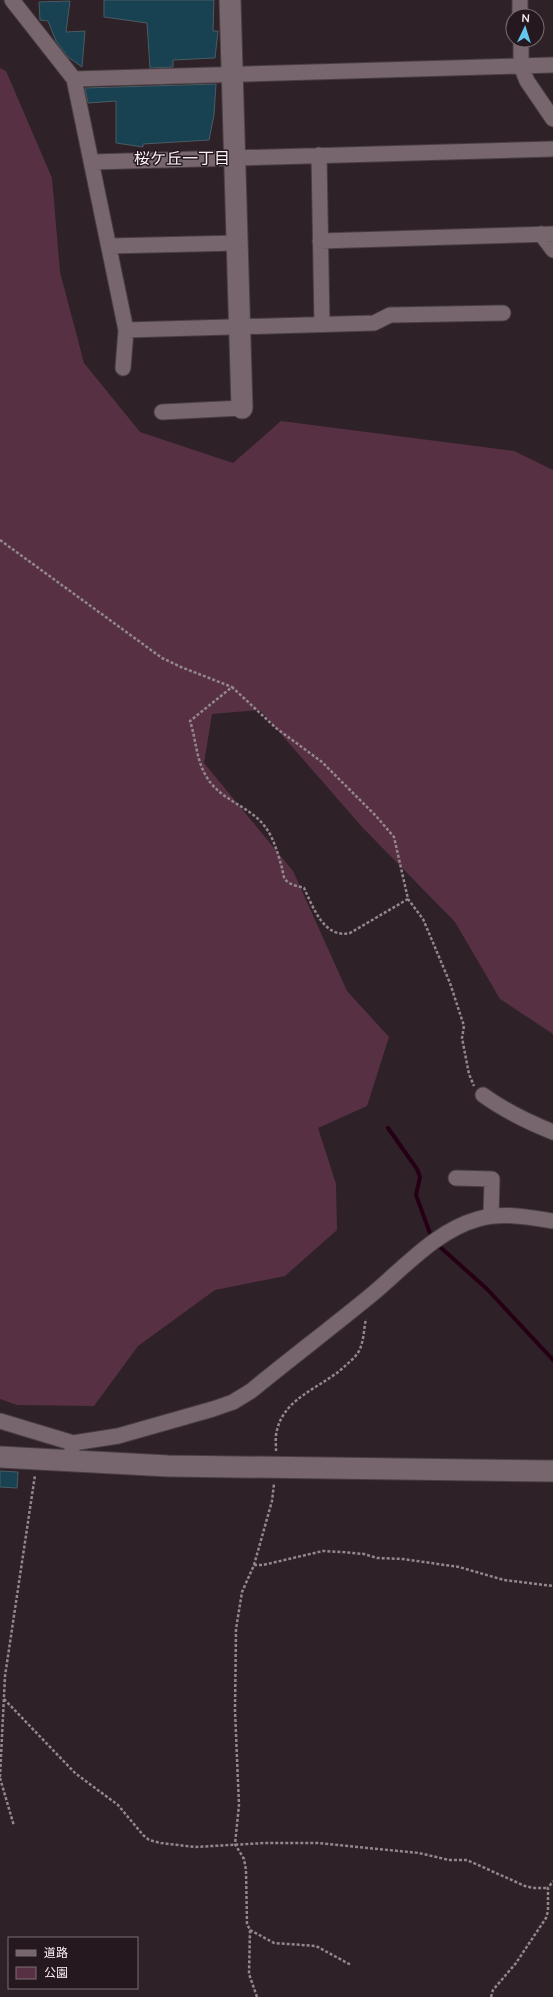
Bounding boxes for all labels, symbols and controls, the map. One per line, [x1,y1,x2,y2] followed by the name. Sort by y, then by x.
[505,8,545,48] north arrow
[521,11,530,25] text: N
[134,148,230,168] district label: 桜ケ丘一丁目
[8,1937,138,1989] legend
[44,1945,68,1960] text: 道路
[44,1965,68,1980] text: 公園

